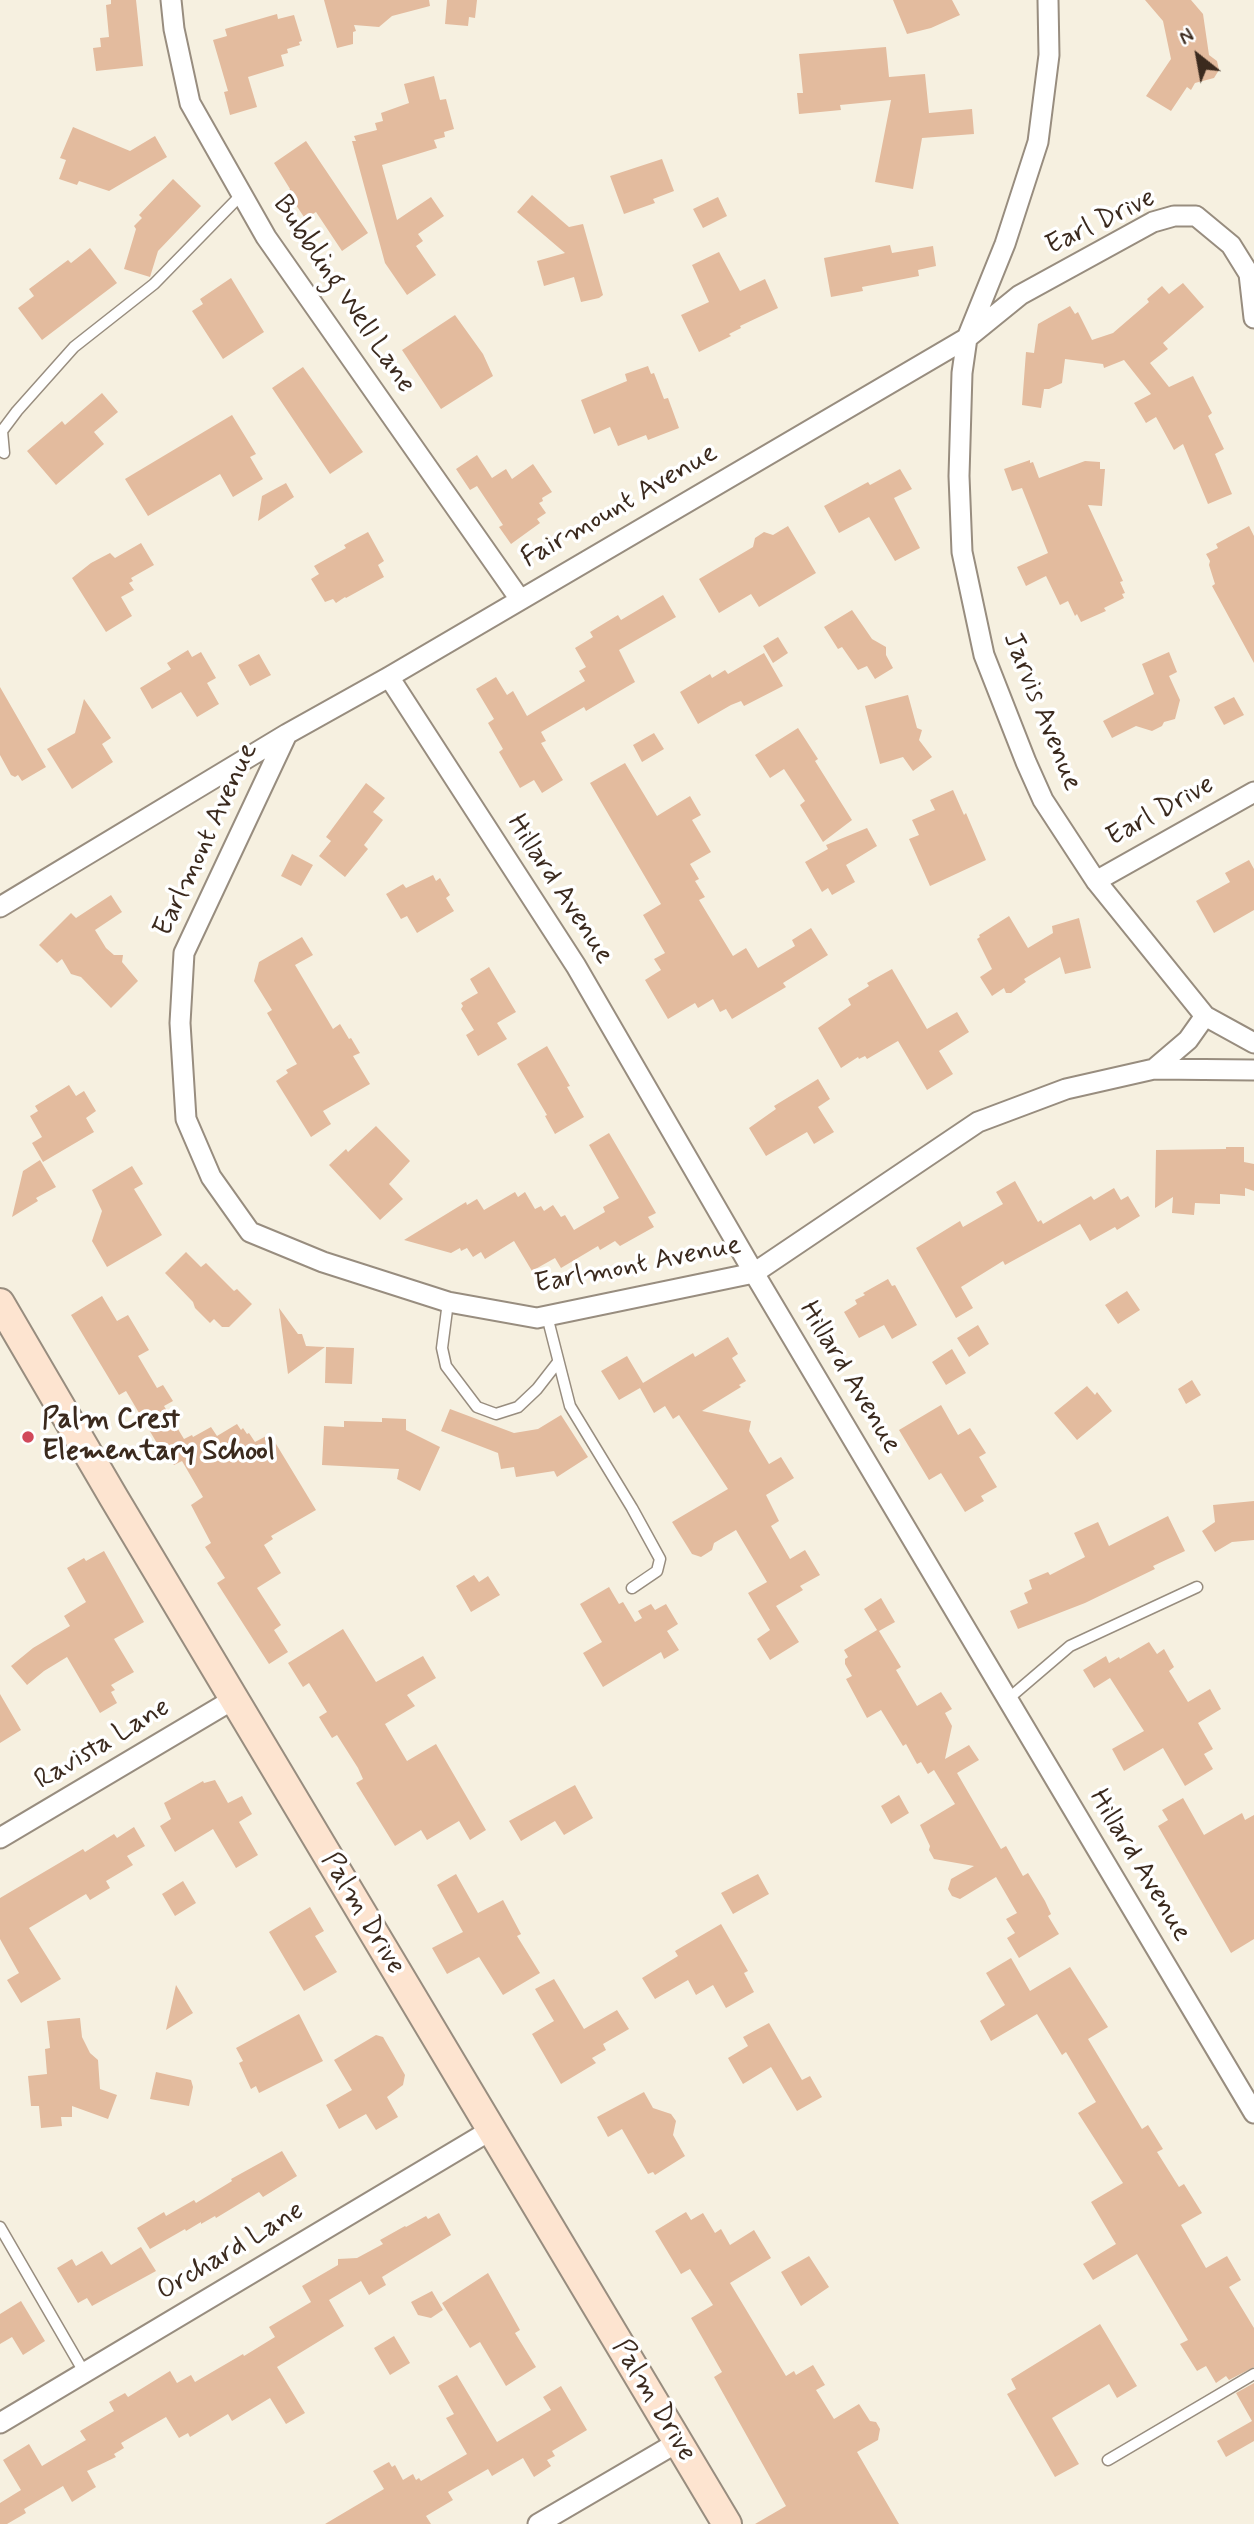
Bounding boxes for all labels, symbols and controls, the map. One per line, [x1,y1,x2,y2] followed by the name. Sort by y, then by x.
[1163,21,1233,91] north arrow
[1175,24,1199,52] text: N
[1041,182,1161,264] street label: Earl Drive
[264,190,422,400] street label: Bubbling Well Lane
[516,437,724,577] street label: Fairmount Avenue
[994,628,1088,796] street label: Jarvis Avenue
[147,738,267,942] street label: Earlmont Avenue
[1101,769,1221,855] street label: Earl Drive
[498,809,620,971] street label: Hillard Avenue
[532,1230,744,1302] street label: Earlmont Avenue
[790,1296,908,1460] street label: Hillard Avenue
[42,1404,275,1470] place label: Palm Crest Elementary School
[20,1429,36,1445] marker: Palm Crest Elementary School
[29,1692,177,1798] street label: Ravista Lane
[1080,1784,1198,1948] street label: Hillard Avenue
[312,1847,412,1981] street label: Palm Drive
[151,2195,311,2309] street label: Orchard Lane
[603,2334,703,2468] street label: Palm Drive

